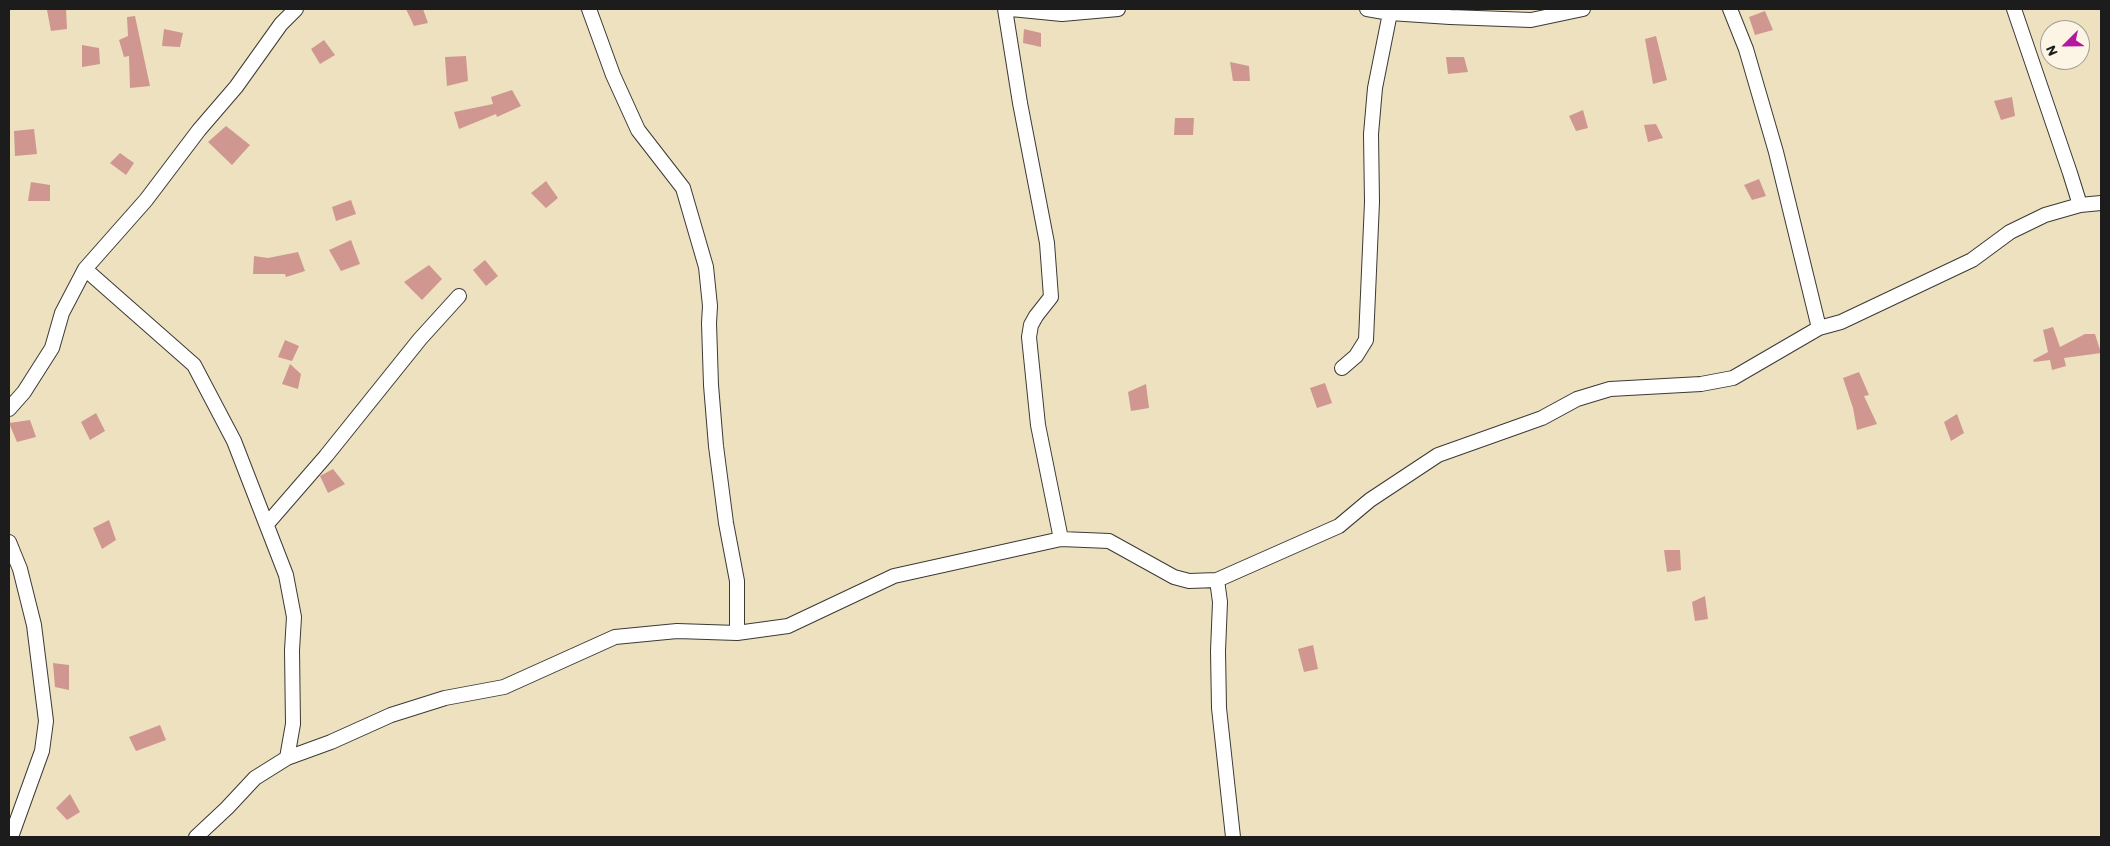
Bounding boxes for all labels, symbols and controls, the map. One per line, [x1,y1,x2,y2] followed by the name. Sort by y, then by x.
[2040,20,2090,70] north arrow
[2042,43,2061,58] text: N

